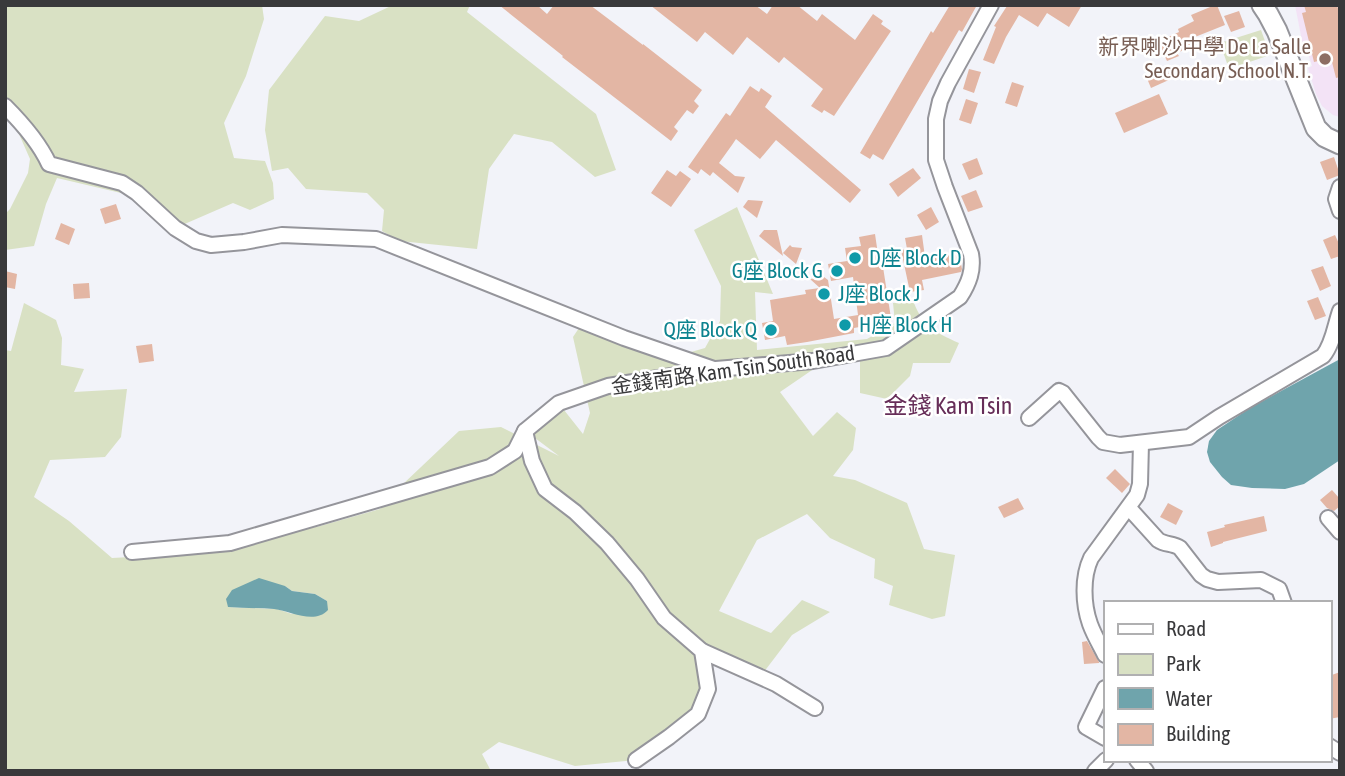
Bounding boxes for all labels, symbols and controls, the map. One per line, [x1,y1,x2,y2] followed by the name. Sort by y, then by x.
[1098,34,1311,82] place label: 新界喇沙中學 De La Salle Secondary School N.T.
[1317,51,1333,67] marker: 新界喇沙中學 De La Salle Secondary School N.T.
[869,245,961,269] place label: D座 Block D
[847,250,863,266] marker: D座 Block D
[732,258,823,282] place label: G座 Block G
[829,263,845,279] marker: G座 Block G
[838,281,920,305] place label: J座 Block J
[816,286,832,302] marker: J座 Block J
[859,312,952,336] place label: H座 Block H
[664,317,758,341] place label: Q座 Block Q
[837,317,853,333] marker: H座 Block H
[763,322,779,338] marker: Q座 Block Q
[609,340,856,398] street label: 金錢南路 Kam Tsin South Road
[883,392,1013,419] district label: 金錢 Kam Tsin
[1104,601,1331,762] legend
[1166,616,1206,640] text: Road
[1166,651,1201,675] text: Park
[1166,686,1213,710] text: Water
[1166,721,1230,745] text: Building

